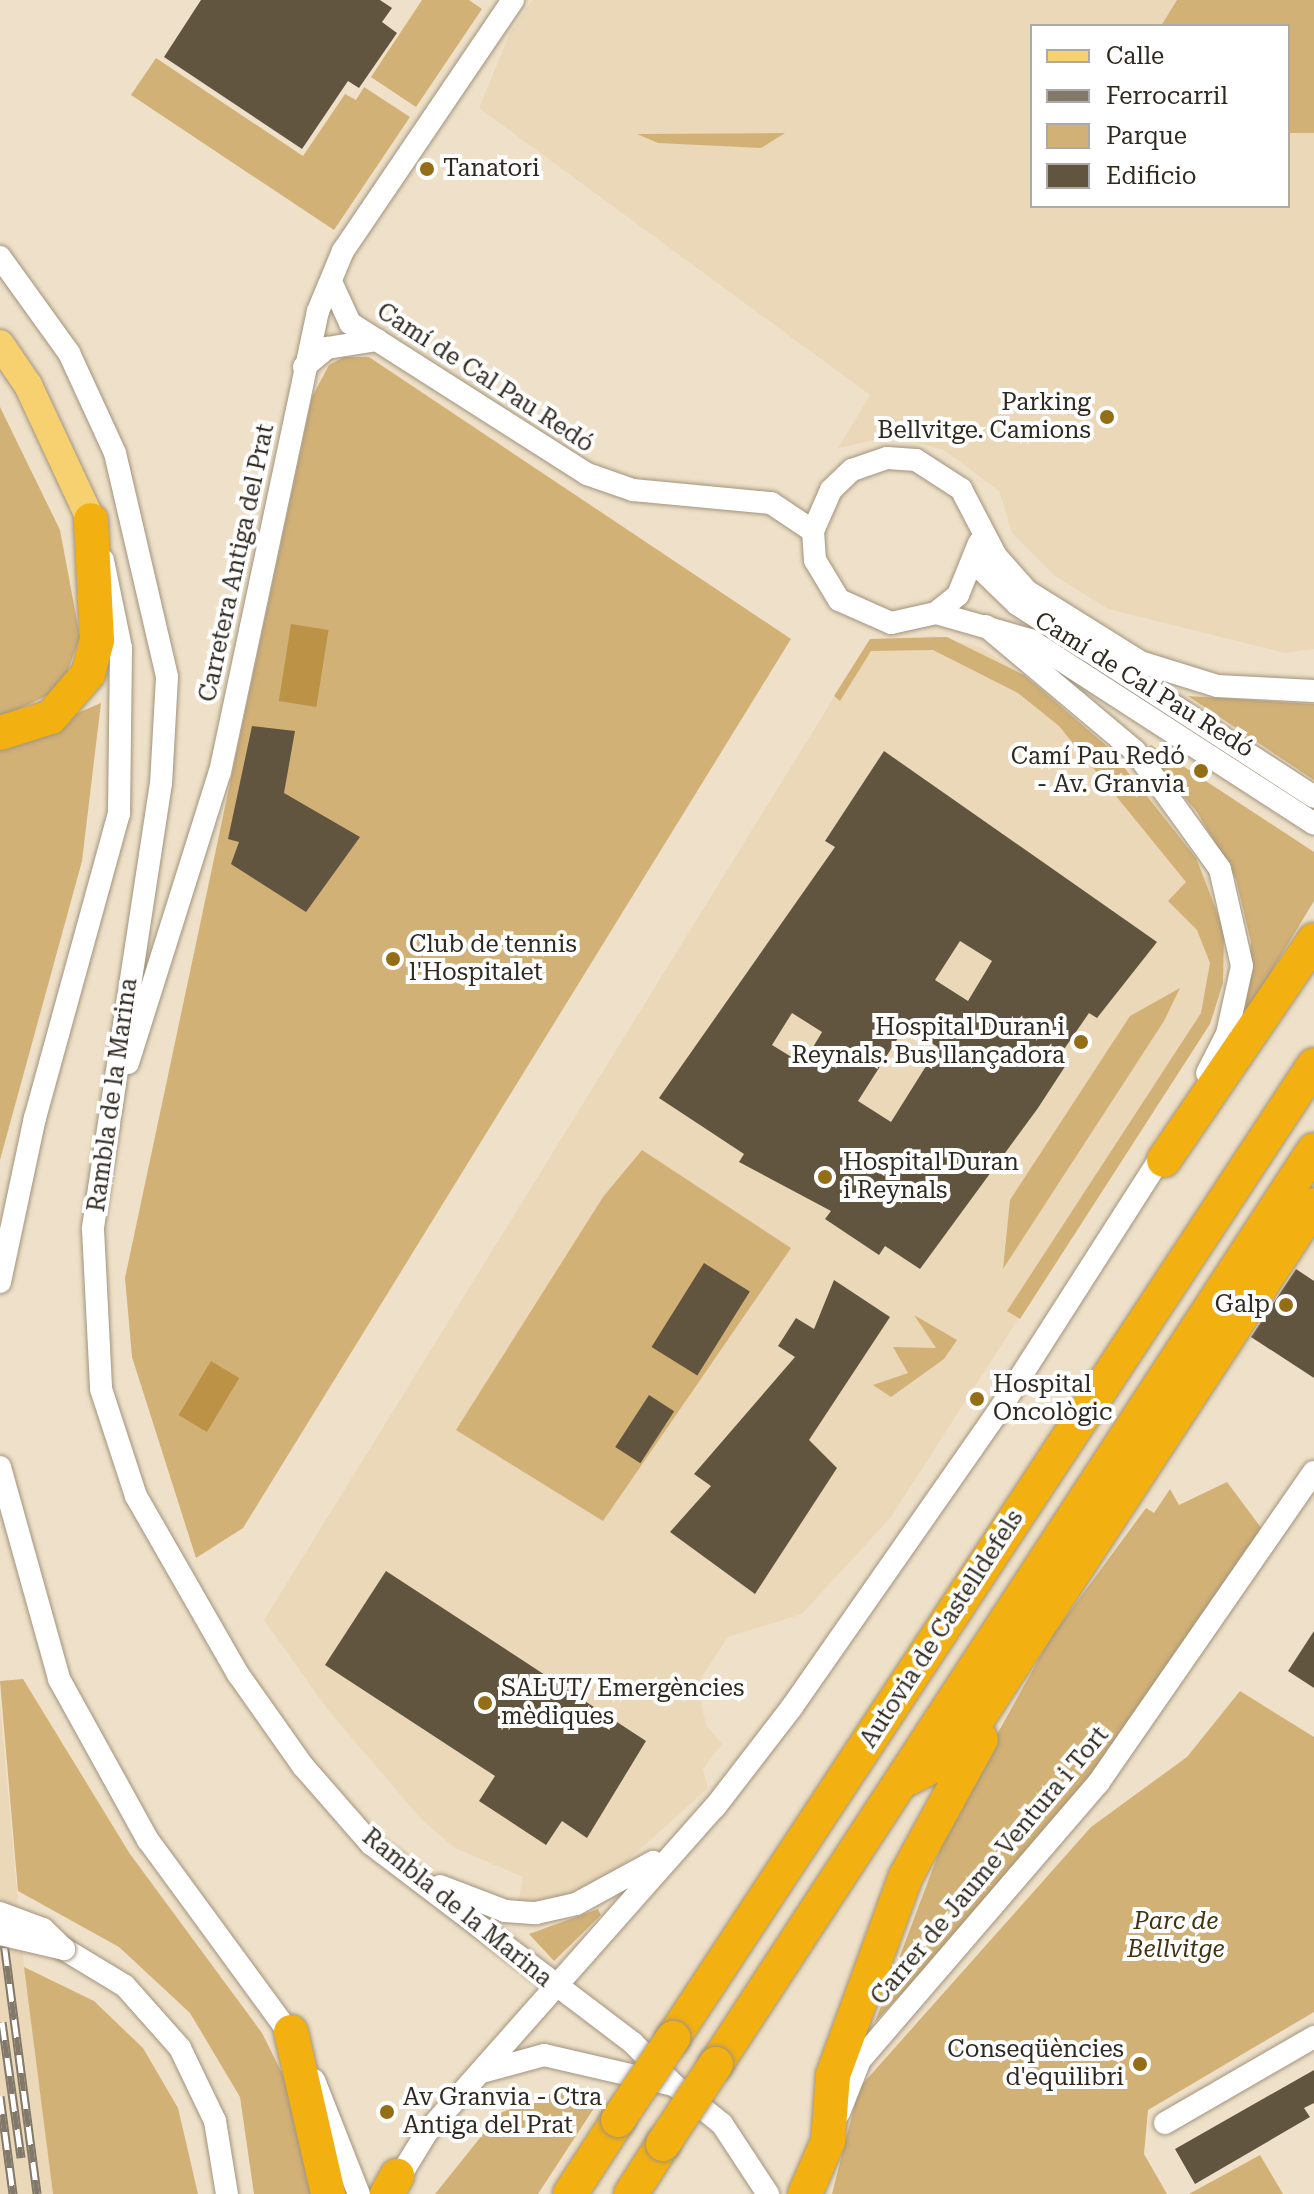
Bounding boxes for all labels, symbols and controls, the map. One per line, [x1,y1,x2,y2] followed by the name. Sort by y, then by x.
[1030,24,1290,208] legend
[1106,42,1164,70] text: Calle
[1106,82,1228,110] text: Ferrocarril
[1106,122,1187,150] text: Parque
[443,155,540,183] place label: Tanatori
[418,160,436,178] marker: Tanatori
[1106,162,1197,190] text: Edificio
[371,297,599,459] street label: Camí de Cal Pau Redó
[877,389,1091,445] place label: Parking Bellvitge. Camions
[1098,408,1116,426] marker: Parking Bellvitge. Camions
[193,421,281,705] street label: Carretera Antiga del Prat
[1029,606,1259,764] street label: Camí de Cal Pau Redó
[1011,743,1185,799] place label: Camí Pau Redó - Av. Granvia
[1192,762,1210,780] marker: Camí Pau Redó - Av. Granvia
[409,931,577,987] place label: Club de tennis l'Hospitalet
[384,950,402,968] marker: Club de tennis l'Hospitalet
[82,976,144,1214] street label: Rambla de la Marina
[791,1014,1065,1070] place label: Hospital Duran i Reynals. Bus llançadora
[1072,1033,1090,1051] marker: Hospital Duran i Reynals. Bus llançadora
[843,1149,1019,1205] place label: Hospital Duran i Reynals
[814,1166,836,1188] marker: Hospital Duran i Reynals
[1215,1291,1270,1319] place label: Galp
[1277,1296,1295,1314] marker: Galp
[993,1371,1112,1427] place label: Hospital Oncològic
[968,1390,986,1408] marker: Hospital Oncològic
[854,1505,1030,1753] street label: Autovia de Castelldefels
[501,1675,744,1731] place label: SALUT/ Emergències mèdiques
[476,1694,494,1712] marker: SALUT/ Emergències mèdiques
[865,1721,1115,2011] street label: Carrer de Jaume Ventura i Tort
[356,1823,558,1993] street label: Rambla de la Marina
[1127,1908,1225,1964] park label: Parc de Bellvitge
[947,2036,1124,2092] place label: Conseqüències d'equilibri
[1131,2055,1149,2073] marker: Conseqüències d'equilibri
[403,2084,602,2140] place label: Av Granvia - Ctra Antiga del Prat
[378,2103,396,2121] marker: Av Granvia - Ctra Antiga del Prat

